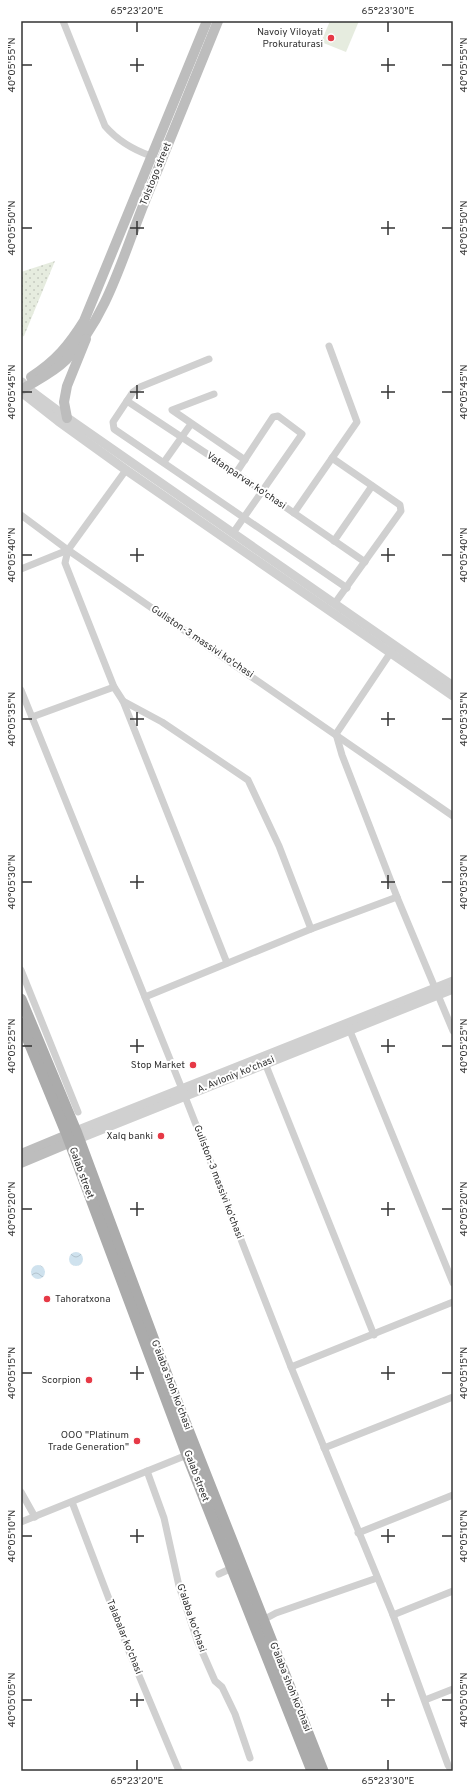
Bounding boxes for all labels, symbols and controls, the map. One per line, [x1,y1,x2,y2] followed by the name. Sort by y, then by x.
[110,5,164,18] text: 65°23'20"E
[362,5,414,18] text: 65°23'30"E
[257,26,323,51] place label: Navoiy Viloyati Prokuraturasi
[326,33,336,43] marker: Navoiy Viloyati Prokuraturasi
[6,37,19,93] text: 40°05'55"N
[458,37,471,93] text: 40°05'55"N
[137,140,175,207] street label: Tolstogo street
[6,200,19,256] text: 40°05'50"N
[458,200,471,256] text: 40°05'50"N
[6,364,19,420] text: 40°05'45"N
[458,364,471,420] text: 40°05'45"N
[204,450,288,512] street label: Vatanparvar ko'chasi
[6,527,19,583] text: 40°05'40"N
[458,527,471,583] text: 40°05'40"N
[148,603,256,681] street label: Guliston-3 massivi ko'chasi
[6,692,19,746] text: 40°05'35"N
[458,692,471,746] text: 40°05'35"N
[6,855,19,909] text: 40°05'30"N
[458,855,471,909] text: 40°05'30"N
[6,1019,19,1073] text: 40°05'25"N
[458,1019,471,1073] text: 40°05'25"N
[195,1054,277,1096] street label: A. Avloniy ko'chasi
[131,1059,185,1072] place label: Stop Market
[188,1060,198,1070] marker: Stop Market
[190,1123,246,1241] street label: Guliston-3 massivi ko'chasi
[107,1130,153,1143] place label: Xalq banki
[156,1131,166,1141] marker: Xalq banki
[66,1145,96,1201] street label: Galab street
[6,1181,19,1237] text: 40°05'20"N
[458,1181,471,1237] text: 40°05'20"N
[55,1293,110,1306] place label: Tahoratxona
[42,1294,52,1304] marker: Tahoratxona
[148,1338,194,1432] street label: G'alaba shoh ko'chasi
[6,1347,19,1399] text: 40°05'15"N
[458,1347,471,1399] text: 40°05'15"N
[41,1374,81,1387] place label: Scorpion
[84,1375,94,1385] marker: Scorpion
[48,1429,129,1454] place label: OOO "Platinum Trade Generation"
[132,1436,142,1446] marker: OOO "Platinum Trade Generation"
[180,1448,212,1504] street label: Galab street
[6,1510,19,1562] text: 40°05'10"N
[458,1510,471,1562] text: 40°05'10"N
[173,1582,209,1654] street label: G'alaba ko'chasi
[103,1598,145,1676] street label: Talabalar ko'chasi
[266,1640,314,1734] street label: G'alaba shoh ko'chasi
[6,1672,19,1728] text: 40°05'05"N
[458,1672,471,1728] text: 40°05'05"N
[110,1775,164,1788] text: 65°23'20"E
[362,1775,414,1788] text: 65°23'30"E

